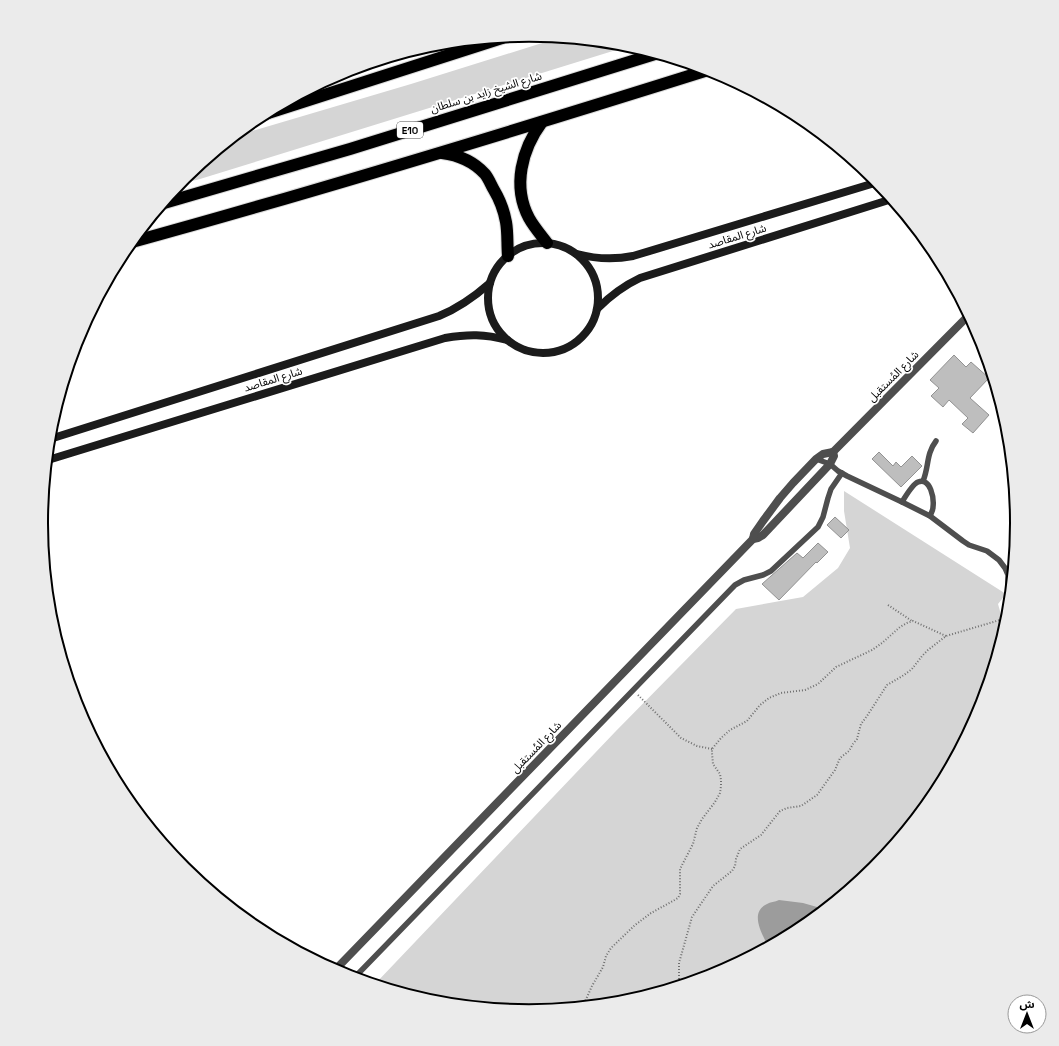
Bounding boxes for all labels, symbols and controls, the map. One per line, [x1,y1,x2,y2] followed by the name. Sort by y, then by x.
[429,68,544,117] street label: شارع الشيخ زايد بن سلطان
[397,122,423,138] road number: E10
[706,220,769,253] street label: شارع المقاصد
[864,347,923,405] street label: شارع المُستقبل
[242,363,305,396] street label: شارع المقاصد
[508,718,565,777] street label: شارع المُستقبل
[1007,994,1047,1034] north arrow
[1019,997,1035,1011] text: ش

